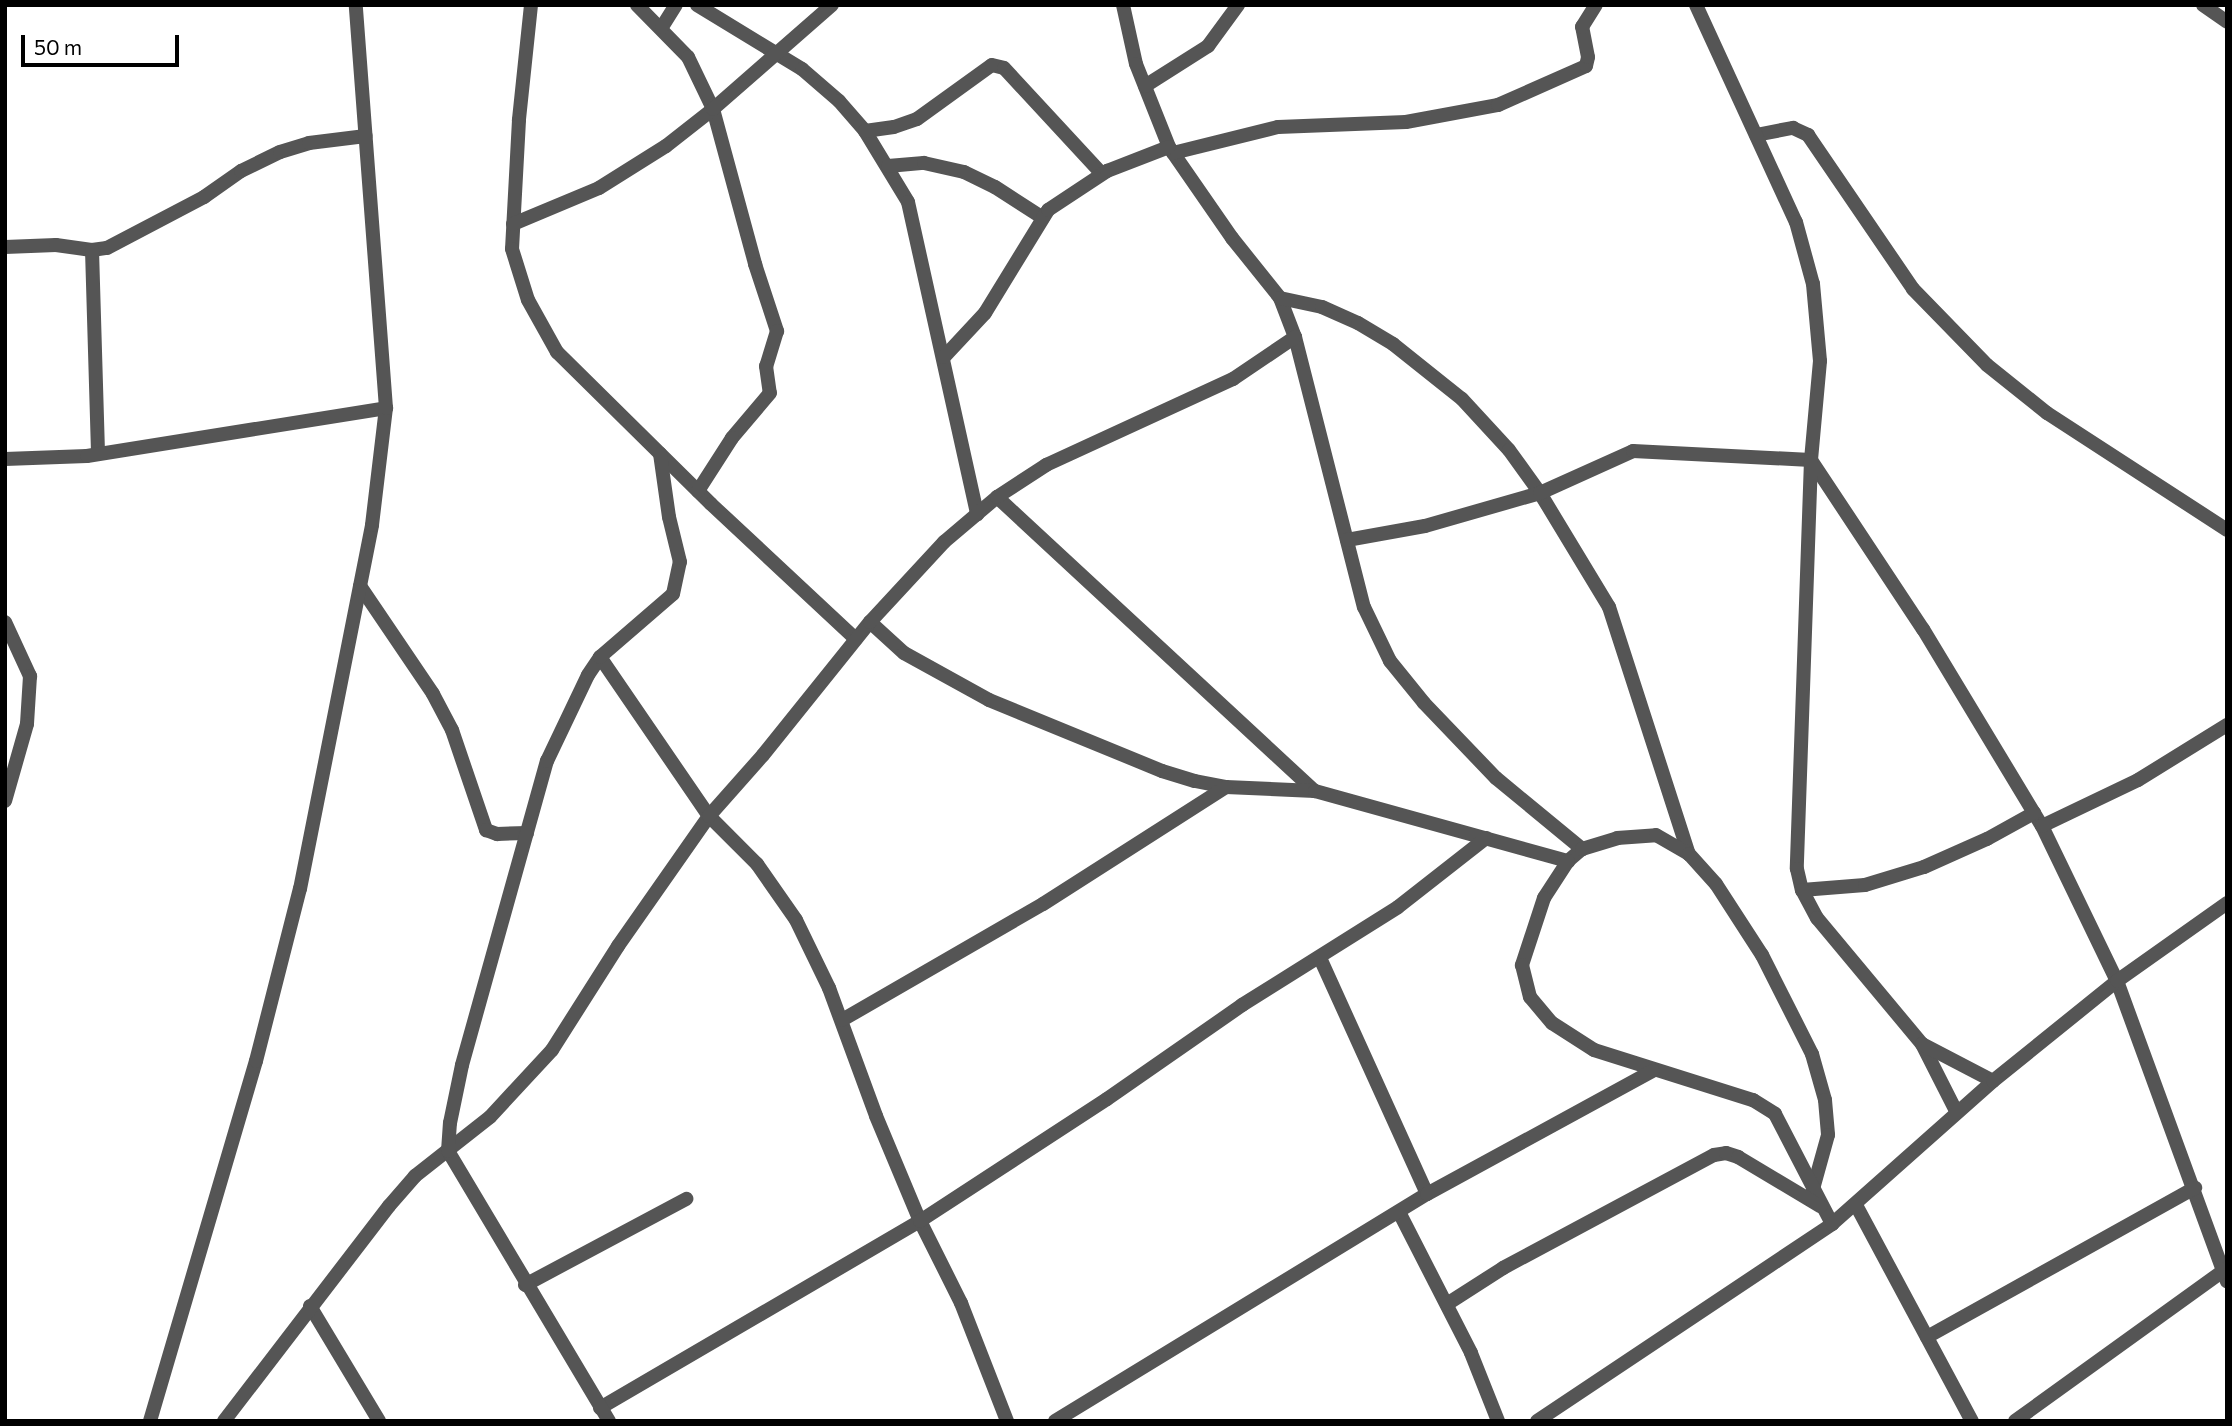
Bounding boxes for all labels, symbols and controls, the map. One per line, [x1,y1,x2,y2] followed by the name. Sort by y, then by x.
[24,21,182,65] scale bar
[34,34,82,59] text: 50 m

